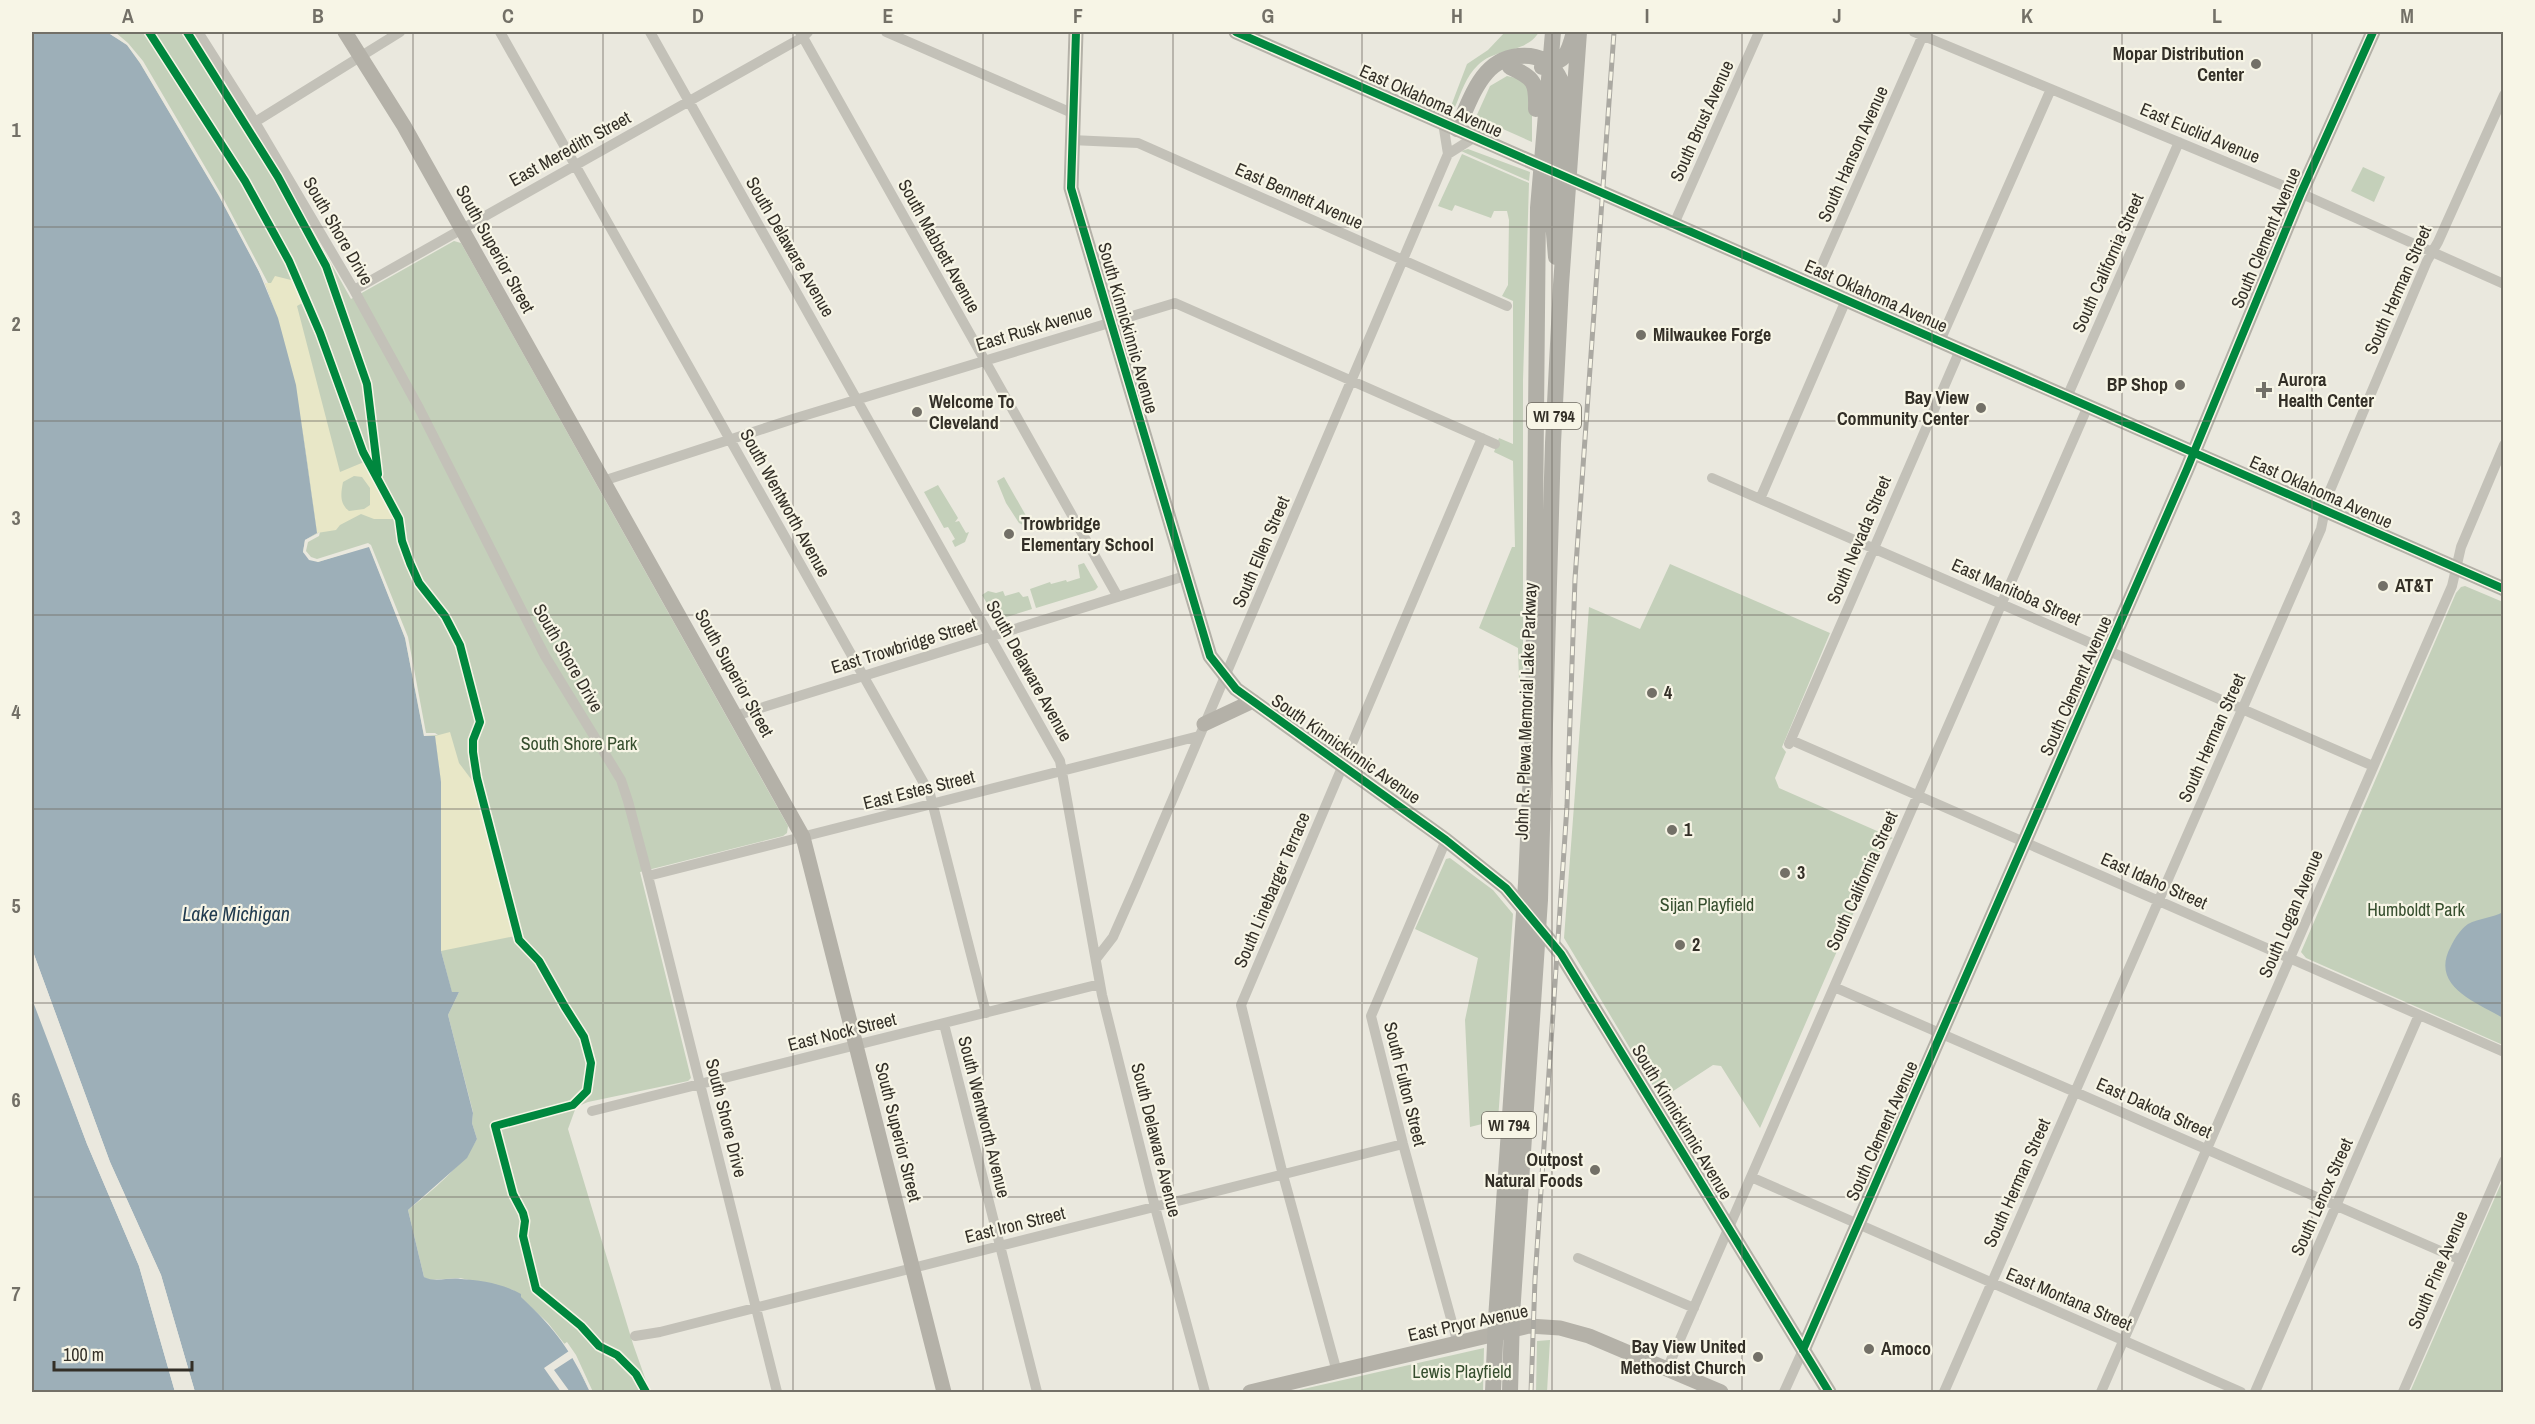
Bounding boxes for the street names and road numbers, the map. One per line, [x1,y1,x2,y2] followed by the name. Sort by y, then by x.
[1664,56,1739,185] street label: South Brust Avenue
[1356,58,1507,143] street label: East Oklahoma Avenue
[1811,82,1894,226] street label: South Hanson Avenue
[2137,96,2264,169] street label: East Euclid Avenue
[504,105,635,192] street label: East Meredith Street
[1231,156,1367,235] street label: East Bennett Avenue
[2225,164,2306,312] street label: South Clement Avenue
[297,172,380,290] street label: South Shore Drive
[740,172,841,321] street label: South Delaware Avenue
[892,174,987,317] street label: South Mabbett Avenue
[450,180,541,317] street label: South Superior Street
[2066,189,2149,336] street label: South California Street
[2358,221,2437,358] street label: South Herman Street
[1092,239,1165,416] street label: South Kinnickinnic Avenue
[1801,253,1952,338] street label: East Oklahoma Avenue
[973,298,1095,357] street label: East Rusk Avenue
[1527,403,1581,429] road number: WI 794
[734,424,837,581] street label: South Wentworth Avenue
[2246,449,2397,534] street label: East Oklahoma Avenue
[1820,472,1897,608] street label: South Nevada Street
[1226,492,1295,611] street label: South Ellen Street
[1948,552,2085,631] street label: East Manitoba Street
[1509,581,1543,840] street label: John R. Plewa Memorial Lake Parkway
[980,596,1079,746] street label: South Delaware Avenue
[527,599,610,717] street label: South Shore Drive
[689,604,780,741] street label: South Superior Street
[828,611,980,680] street label: East Trowbridge Street
[2033,612,2118,760] street label: South Clement Avenue
[2172,669,2251,806] street label: South Herman Street
[1267,688,1426,810] street label: South Kinnickinnic Avenue
[861,764,977,815] street label: East Estes Street
[1820,807,1903,954] street label: South California Street
[1227,808,1316,972] street label: South Linebarger Terrace
[2097,846,2211,915] street label: East Idaho Street
[2252,846,2329,982] street label: South Logan Avenue
[785,1006,899,1057] street label: East Nock Street
[1378,1019,1433,1149] street label: South Fulton Street
[952,1033,1017,1200] street label: South Wentworth Avenue
[1626,1039,1739,1204] street label: South Kinnickinnic Avenue
[700,1056,753,1180] street label: South Shore Drive
[1839,1057,1924,1205] street label: South Clement Avenue
[869,1060,928,1204] street label: South Superior Street
[1125,1060,1188,1220] street label: South Delaware Avenue
[2093,1071,2216,1144] street label: East Dakota Street
[1482,1112,1536,1138] road number: WI 794
[1977,1114,2056,1251] street label: South Herman Street
[2284,1134,2359,1260] street label: South Lenox Street
[962,1200,1068,1249] street label: East Iron Street
[2401,1207,2474,1333] street label: South Pine Avenue
[2002,1261,2136,1336] street label: East Montana Street
[1406,1298,1530,1347] street label: East Pryor Avenue

